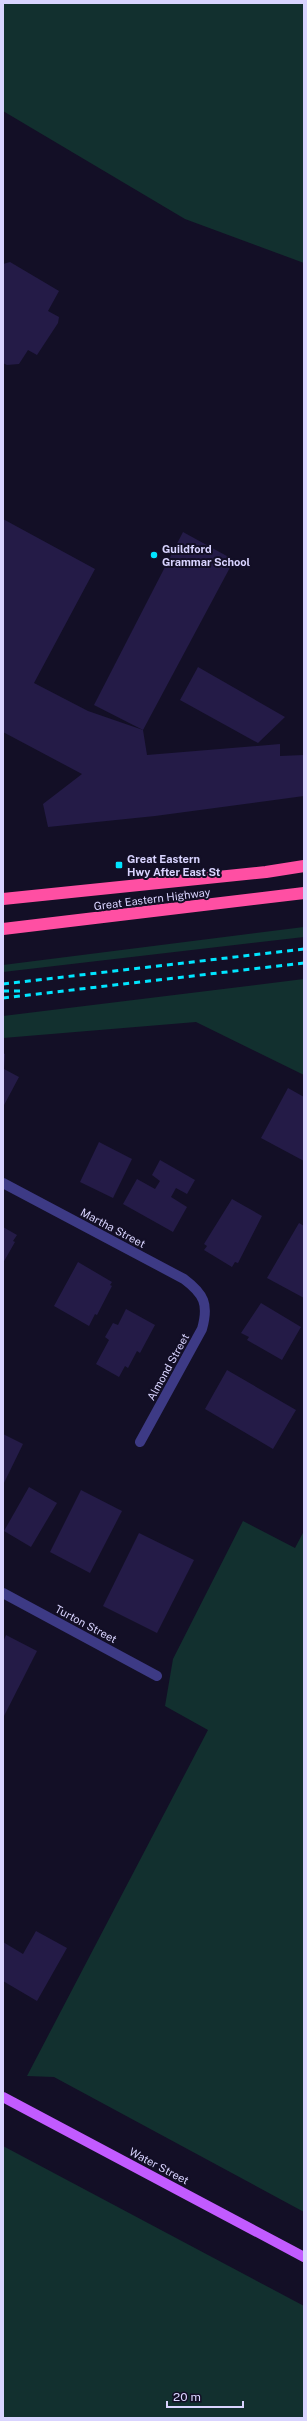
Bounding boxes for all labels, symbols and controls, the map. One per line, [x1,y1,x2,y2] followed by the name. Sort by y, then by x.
[162,543,251,568] place label: Guildford Grammar School
[149,550,159,560] marker: Guildford Grammar School
[127,853,221,878] place label: Great Eastern Hwy After East St
[114,860,124,870] marker: Great Eastern Hwy After East St
[93,886,211,912] street label: Great Eastern Highway
[79,1206,147,1250] street label: Martha Street
[145,1331,191,1403] street label: Almond Street
[53,1603,119,1645] street label: Turton Street
[127,2145,191,2187] street label: Water Street
[167,2383,243,2409] scale bar
[173,2390,201,2404] text: 20 m

